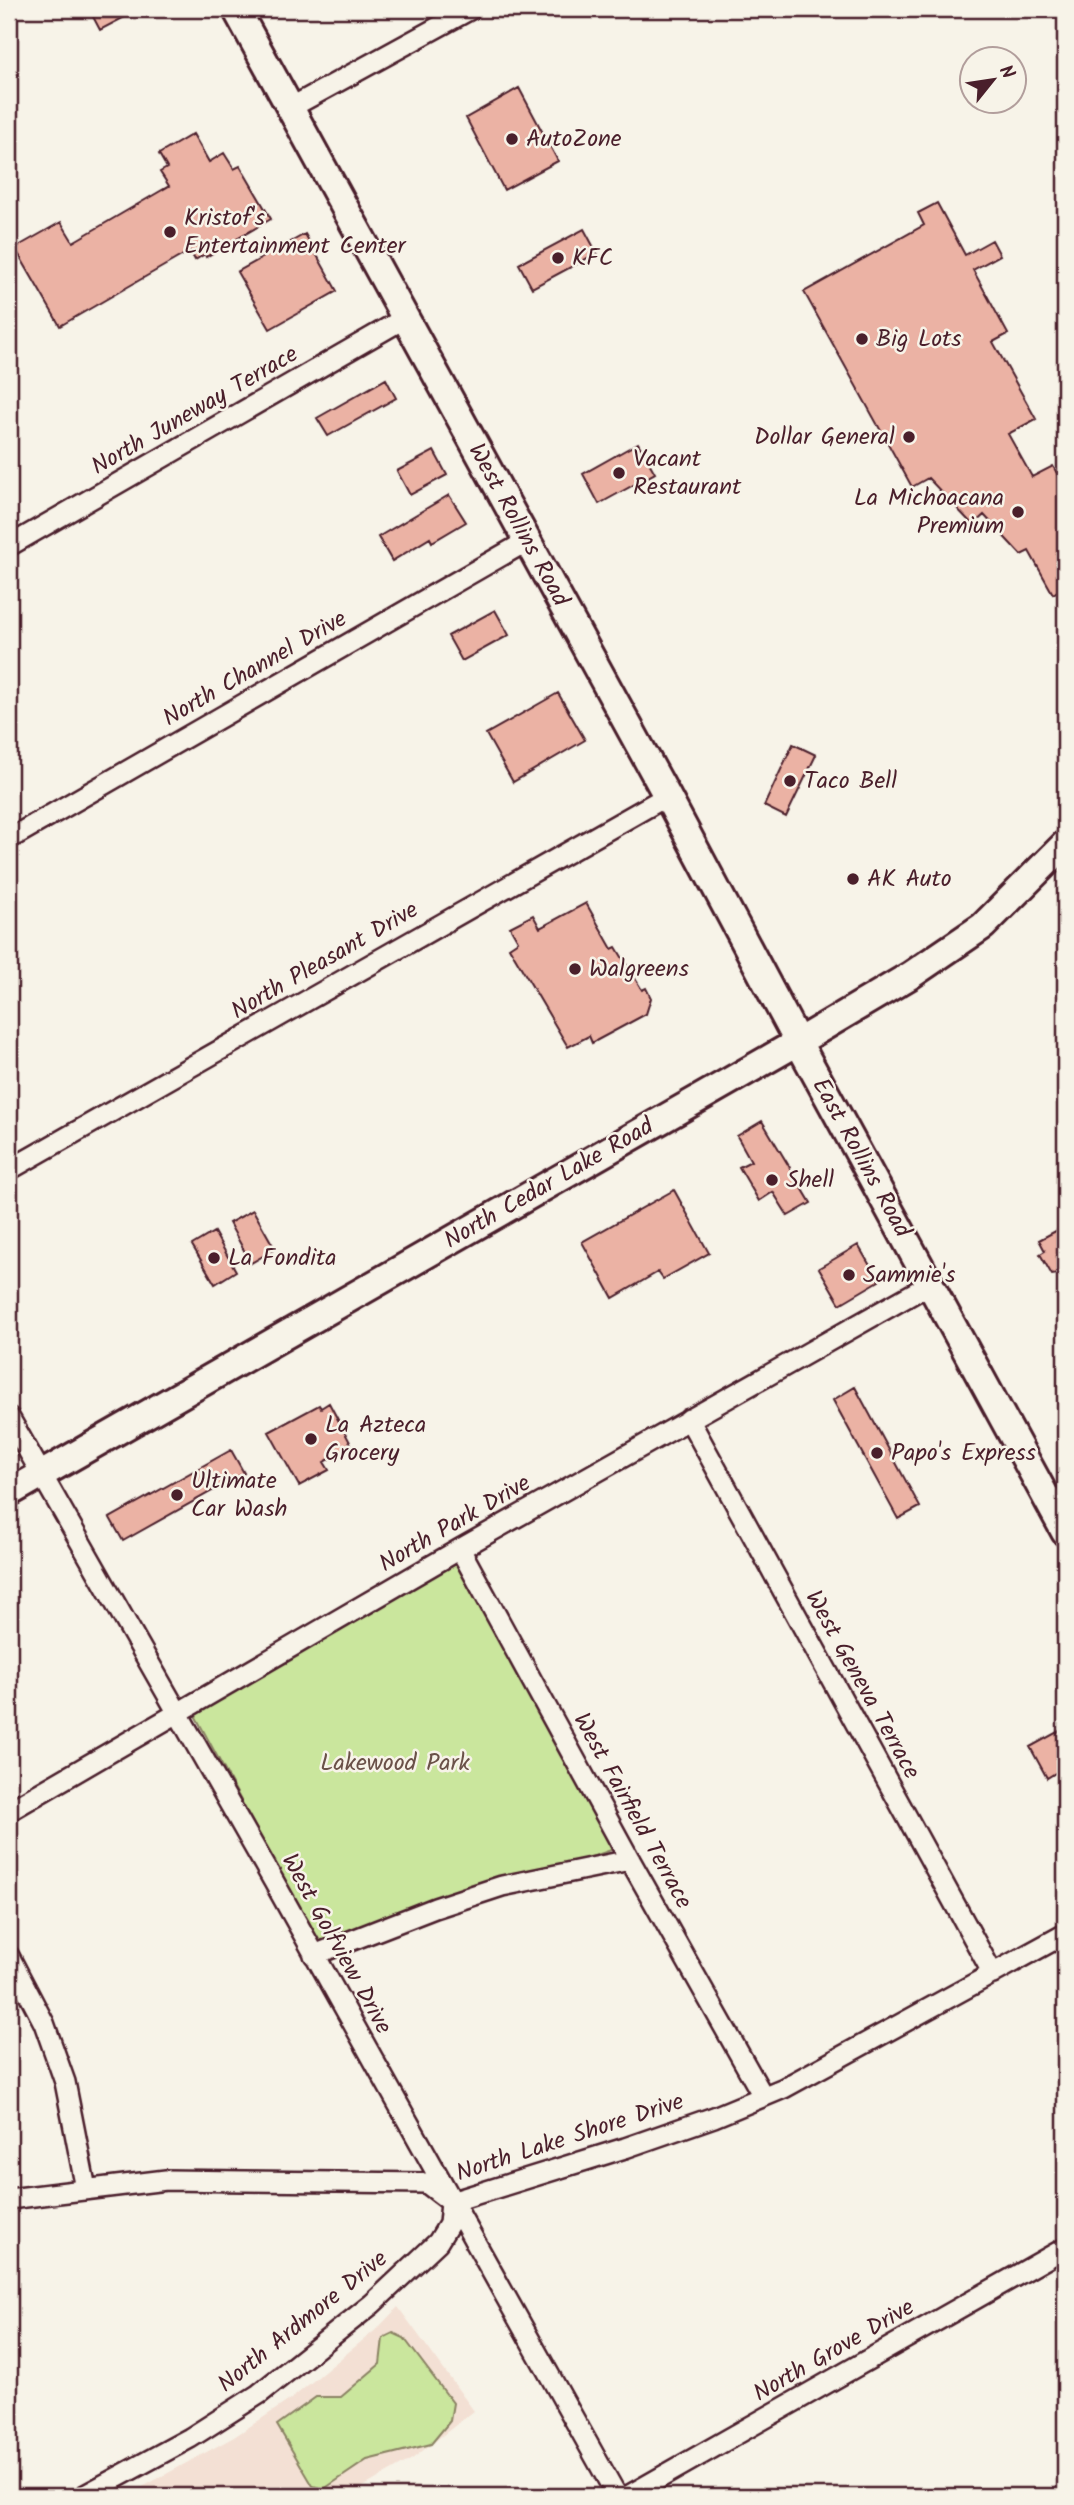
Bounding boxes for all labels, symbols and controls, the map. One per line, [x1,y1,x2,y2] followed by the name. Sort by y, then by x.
[958,46,1028,116] north arrow
[990,60,1022,85] text: N
[526,120,622,159] place label: AutoZone
[504,131,520,147] marker: AutoZone
[184,199,408,266] place label: Kristof's Entertainment Center
[162,224,178,240] marker: Kristof's Entertainment Center
[572,239,613,278] place label: KFC
[550,250,566,266] marker: KFC
[876,320,962,359] place label: Big Lots
[854,331,870,347] marker: Big Lots
[84,336,306,486] street label: North Juneway Terrace
[754,418,895,457] place label: Dollar General
[901,429,917,445] marker: Dollar General
[457,436,580,615] street label: West Rollins Road
[633,440,742,507] place label: Vacant Restaurant
[611,465,627,481] marker: Vacant Restaurant
[854,479,1004,546] place label: La Michoacana Premium
[1010,504,1026,520] marker: La Michoacana Premium
[155,600,355,738] street label: North Channel Drive
[804,762,897,801] place label: Taco Bell
[782,773,798,789] marker: Taco Bell
[867,860,952,899] place label: AK Auto
[845,871,861,887] marker: AK Auto
[224,891,426,1031] street label: North Pleasant Drive
[589,950,689,989] place label: Walgreens
[567,961,583,977] marker: Walgreens
[801,1071,922,1246] street label: East Rollins Road
[437,1107,662,1260] street label: North Cedar Lake Road
[786,1161,834,1200] place label: Shell
[764,1172,780,1188] marker: Shell
[228,1239,336,1278] place label: La Fondita
[206,1250,222,1266] marker: La Fondita
[863,1256,955,1295] place label: Sammie's
[841,1267,857,1283] marker: Sammie's
[325,1406,426,1473] place label: La Azteca Grocery
[303,1431,319,1447] marker: La Azteca Grocery
[891,1434,1036,1473] place label: Papo's Express
[869,1445,885,1461] marker: Papo's Express
[191,1462,287,1529] place label: Ultimate Car Wash
[372,1465,539,1583] street label: North Park Drive
[169,1487,185,1503] marker: Ultimate Car Wash
[794,1583,930,1787] street label: West Geneva Terrace
[562,1706,702,1917] street label: West Fairfield Terrace
[320,1744,470,1783] park label: Lakewood Park
[270,1846,402,2042] street label: West Golfview Drive
[451,2083,689,2193] street label: North Lake Shore Drive
[209,2241,397,2403] street label: North Ardmore Drive
[746,2289,922,2413] street label: North Grove Drive

